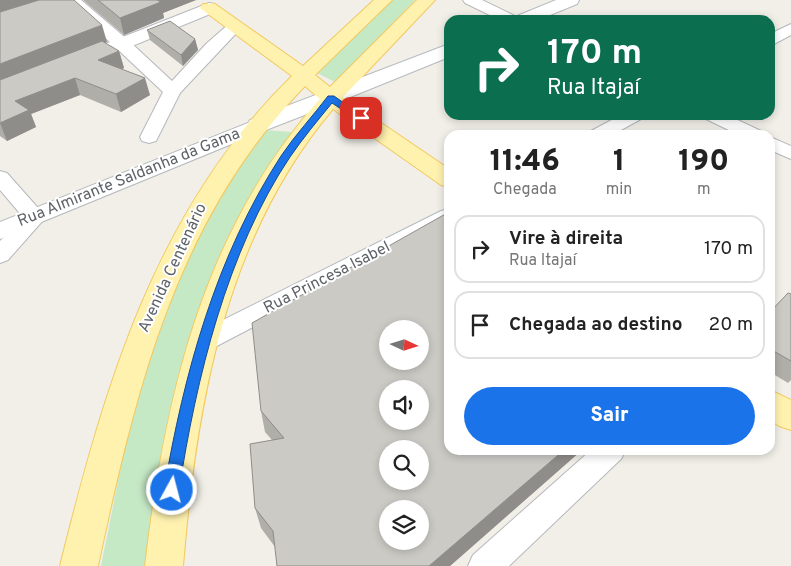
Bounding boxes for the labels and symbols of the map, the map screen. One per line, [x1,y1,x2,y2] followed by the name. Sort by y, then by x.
[340,97,382,139] pin
[15,124,243,232] street label: Rua Almirante Saldanha da Gama
[134,200,212,336] street label: Avenida Centenário
[260,237,394,319] street label: Rua Princesa Isabel
[379,320,429,370] north arrow
[145,463,197,515] position arrow

